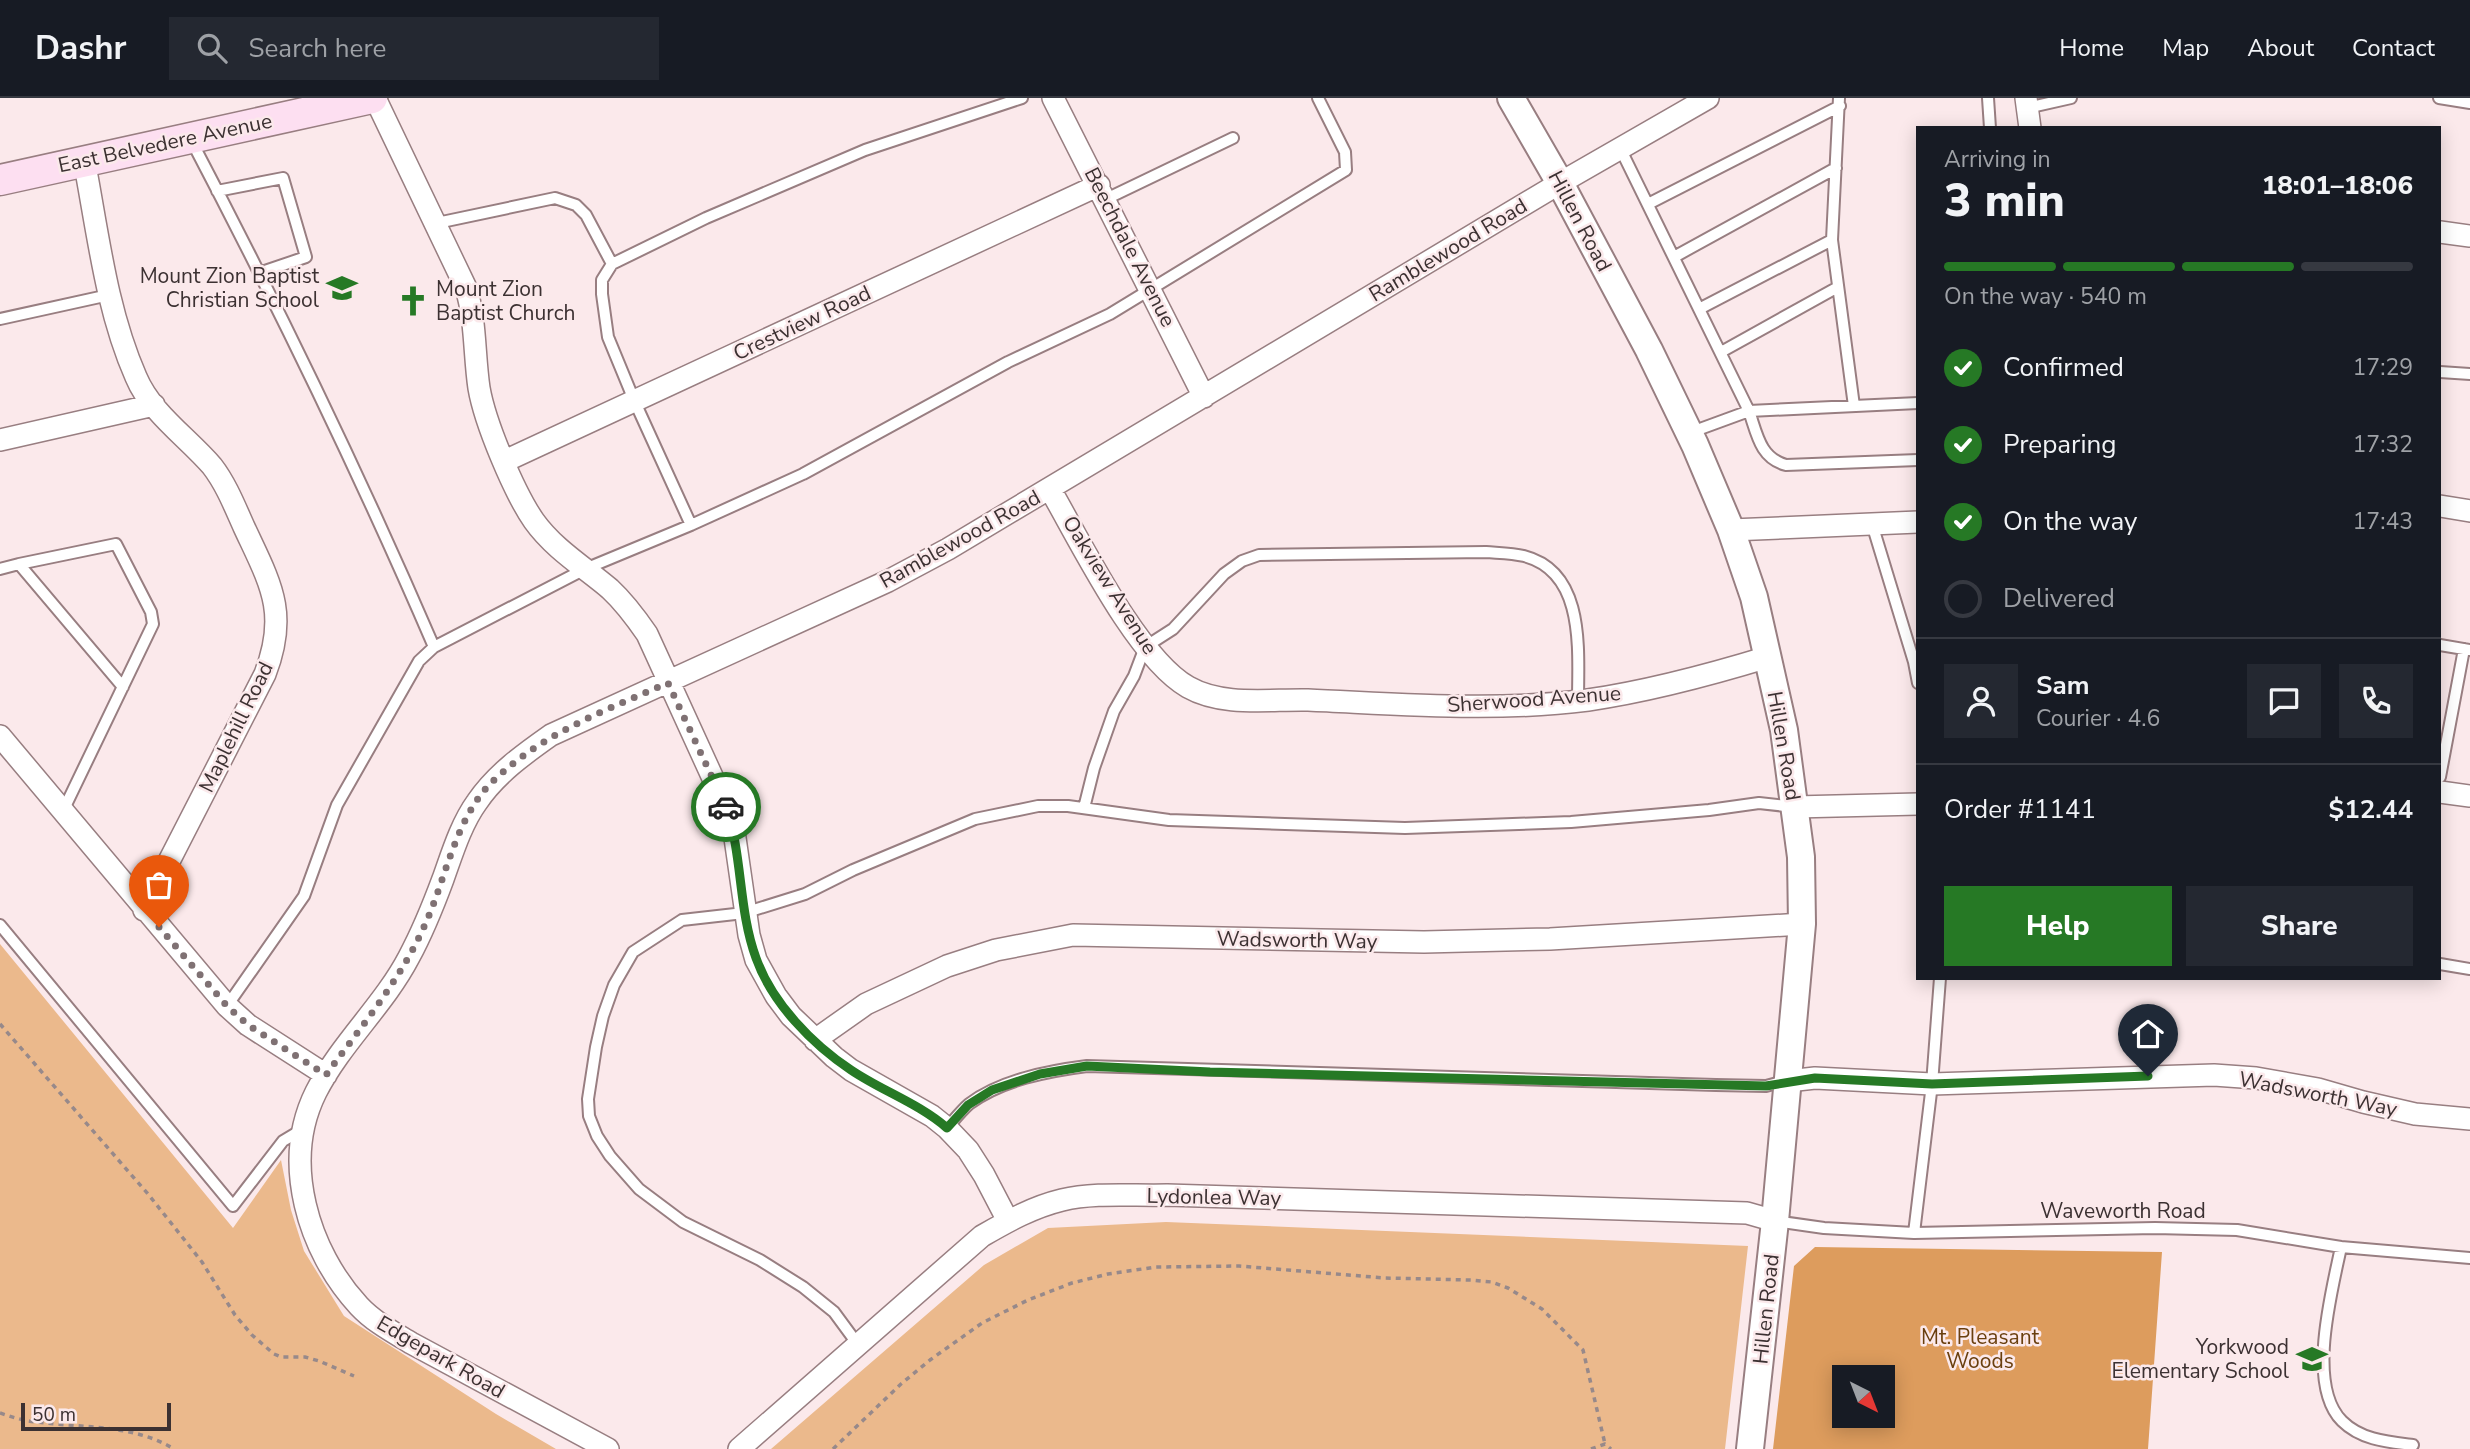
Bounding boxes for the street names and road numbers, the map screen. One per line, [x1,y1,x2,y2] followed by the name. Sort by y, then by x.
[55,107,275,179] street label: East Belvedere Avenue
[1078,162,1182,332] street label: Beechdale Avenue
[1542,166,1618,276] street label: Hillen Road
[1364,192,1532,308] street label: Ramblewood Road
[729,279,875,367] street label: Crestview Road
[875,483,1045,595] street label: Ramblewood Road
[1056,510,1164,660] street label: Oakview Avenue
[192,657,280,797] street label: Maplehill Road
[1446,679,1622,719] street label: Sherwood Avenue
[1761,689,1807,803] street label: Hillen Road
[1216,925,1378,955] street label: Wadsworth Way
[2236,1065,2400,1123] street label: Wadsworth Way
[1146,1182,1282,1212] street label: Lydonlea Way
[2040,1197,2206,1225] street label: Waveworth Road
[1746,1253,1786,1365] street label: Hillen Road
[372,1309,510,1405] street label: Edgepark Road

